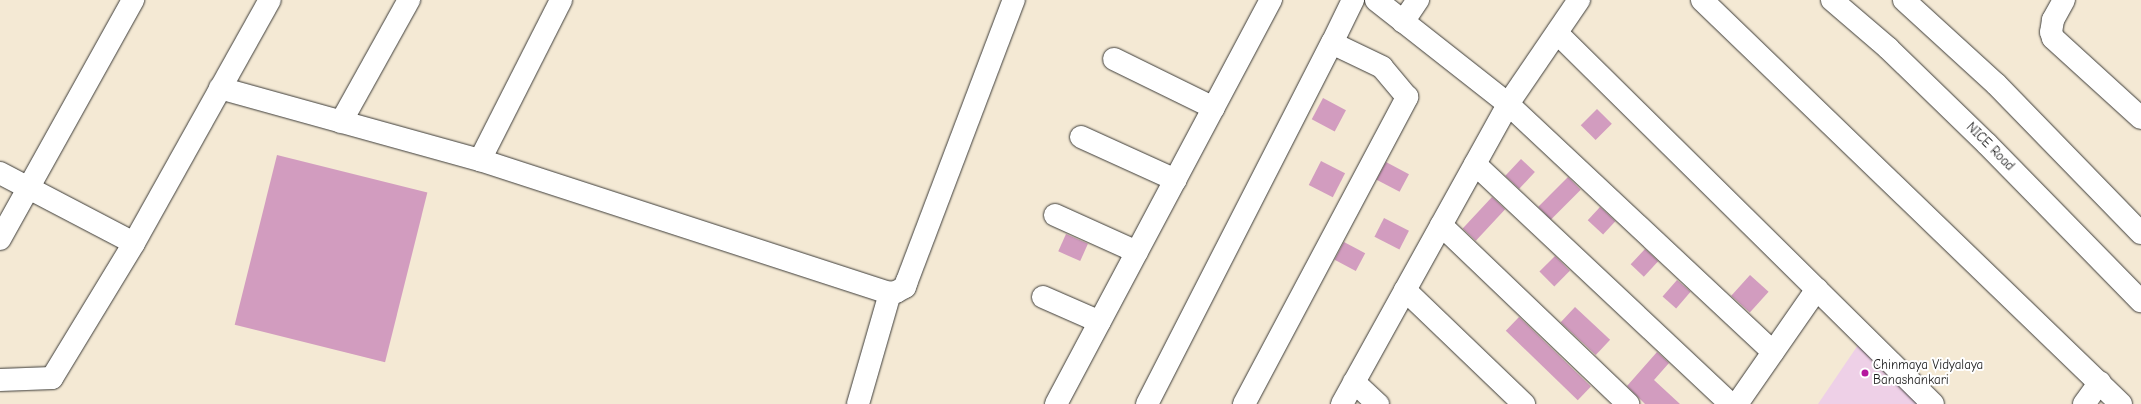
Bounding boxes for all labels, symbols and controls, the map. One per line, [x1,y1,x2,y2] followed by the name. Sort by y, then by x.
[1963,120,2017,174] street label: NICE Road
[1873,358,1983,389] place label: Chinmaya Vidyalaya Banashankari
[1860,368,1870,378] marker: Chinmaya Vidyalaya Banashankari

